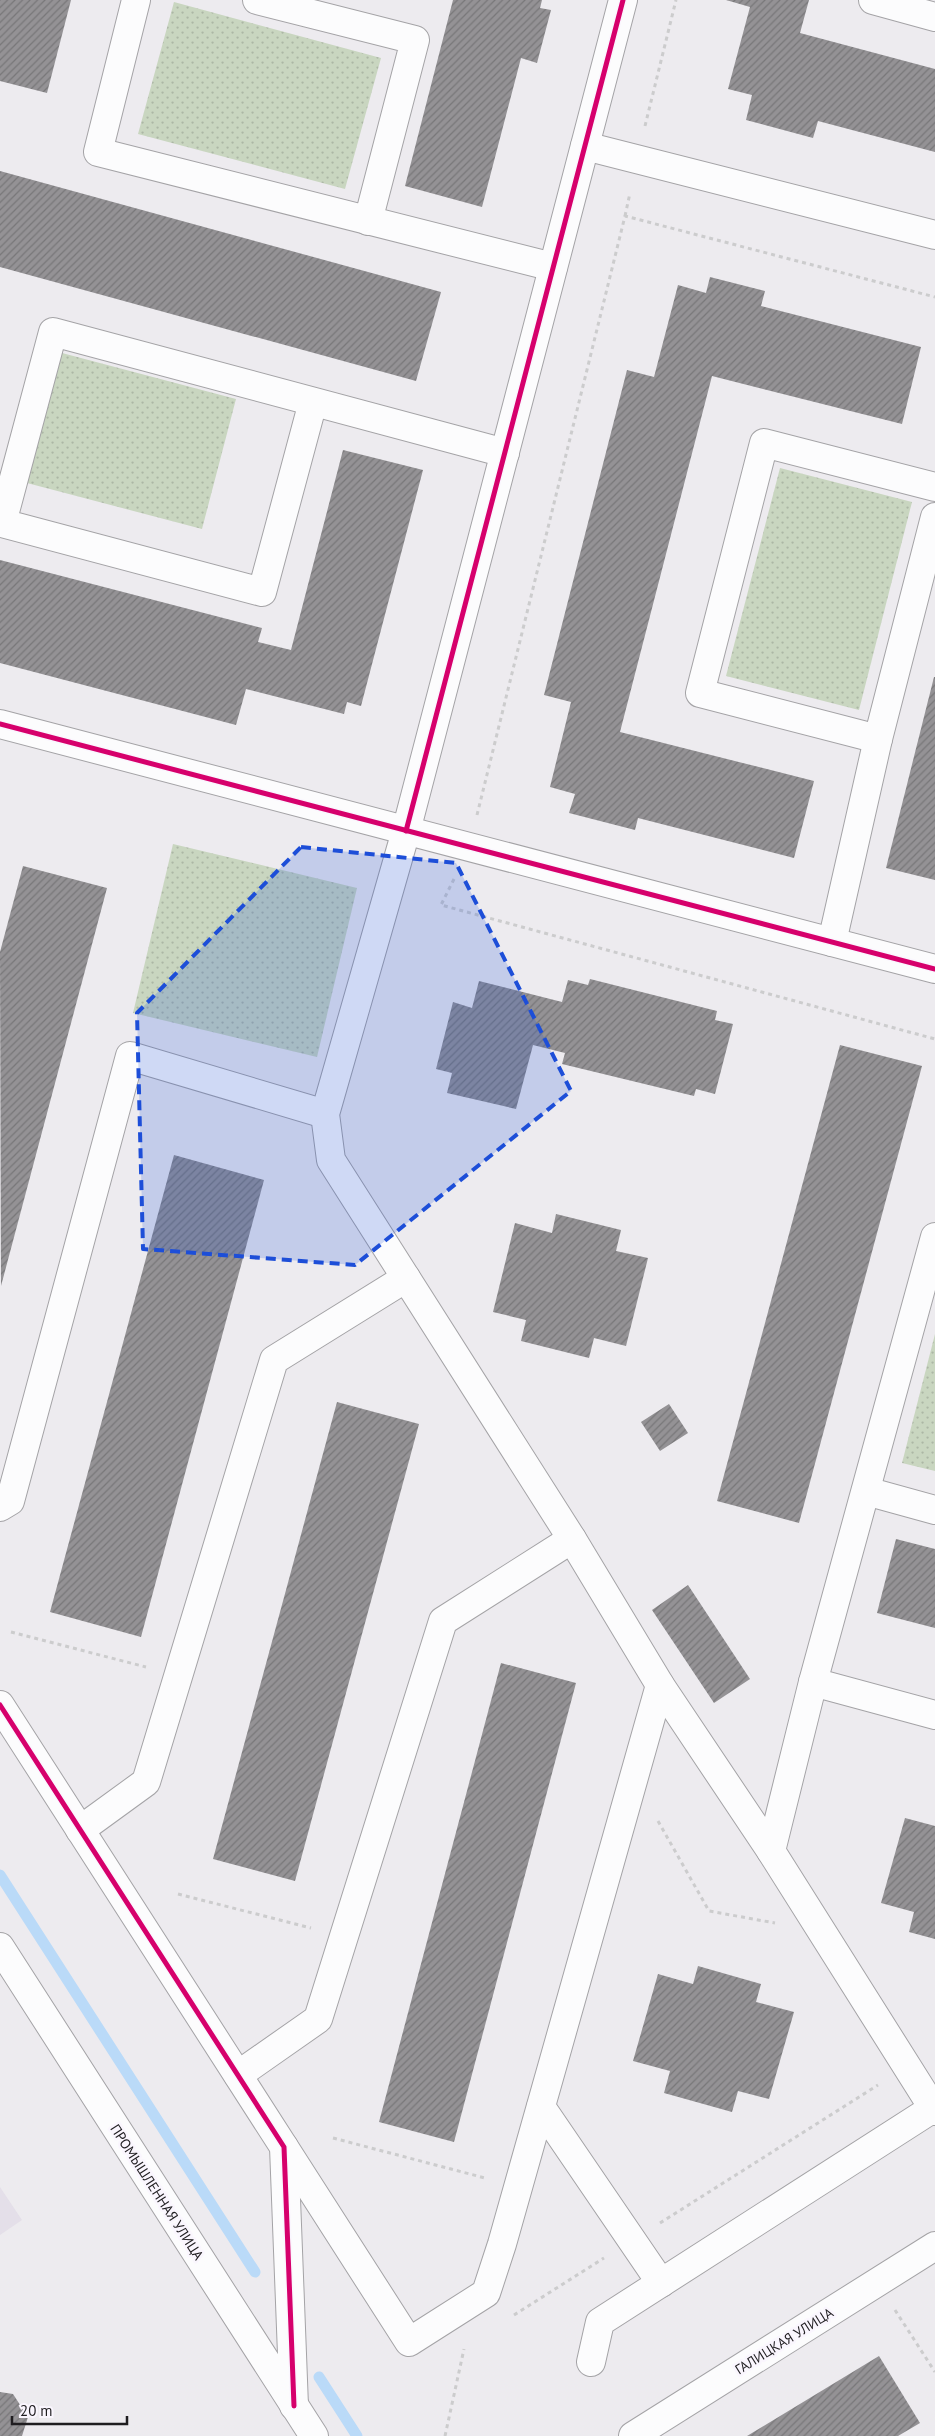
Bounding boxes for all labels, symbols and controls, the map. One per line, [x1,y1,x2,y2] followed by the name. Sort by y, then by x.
[106,2121,208,2264] street label: ПРОМЫШЛЕННАЯ УЛИЦА
[731,2303,837,2378] street label: ГАЛИЦКАЯ УЛИЦА
[12,2394,128,2426] scale bar
[20,2401,53,2420] text: 20 m

